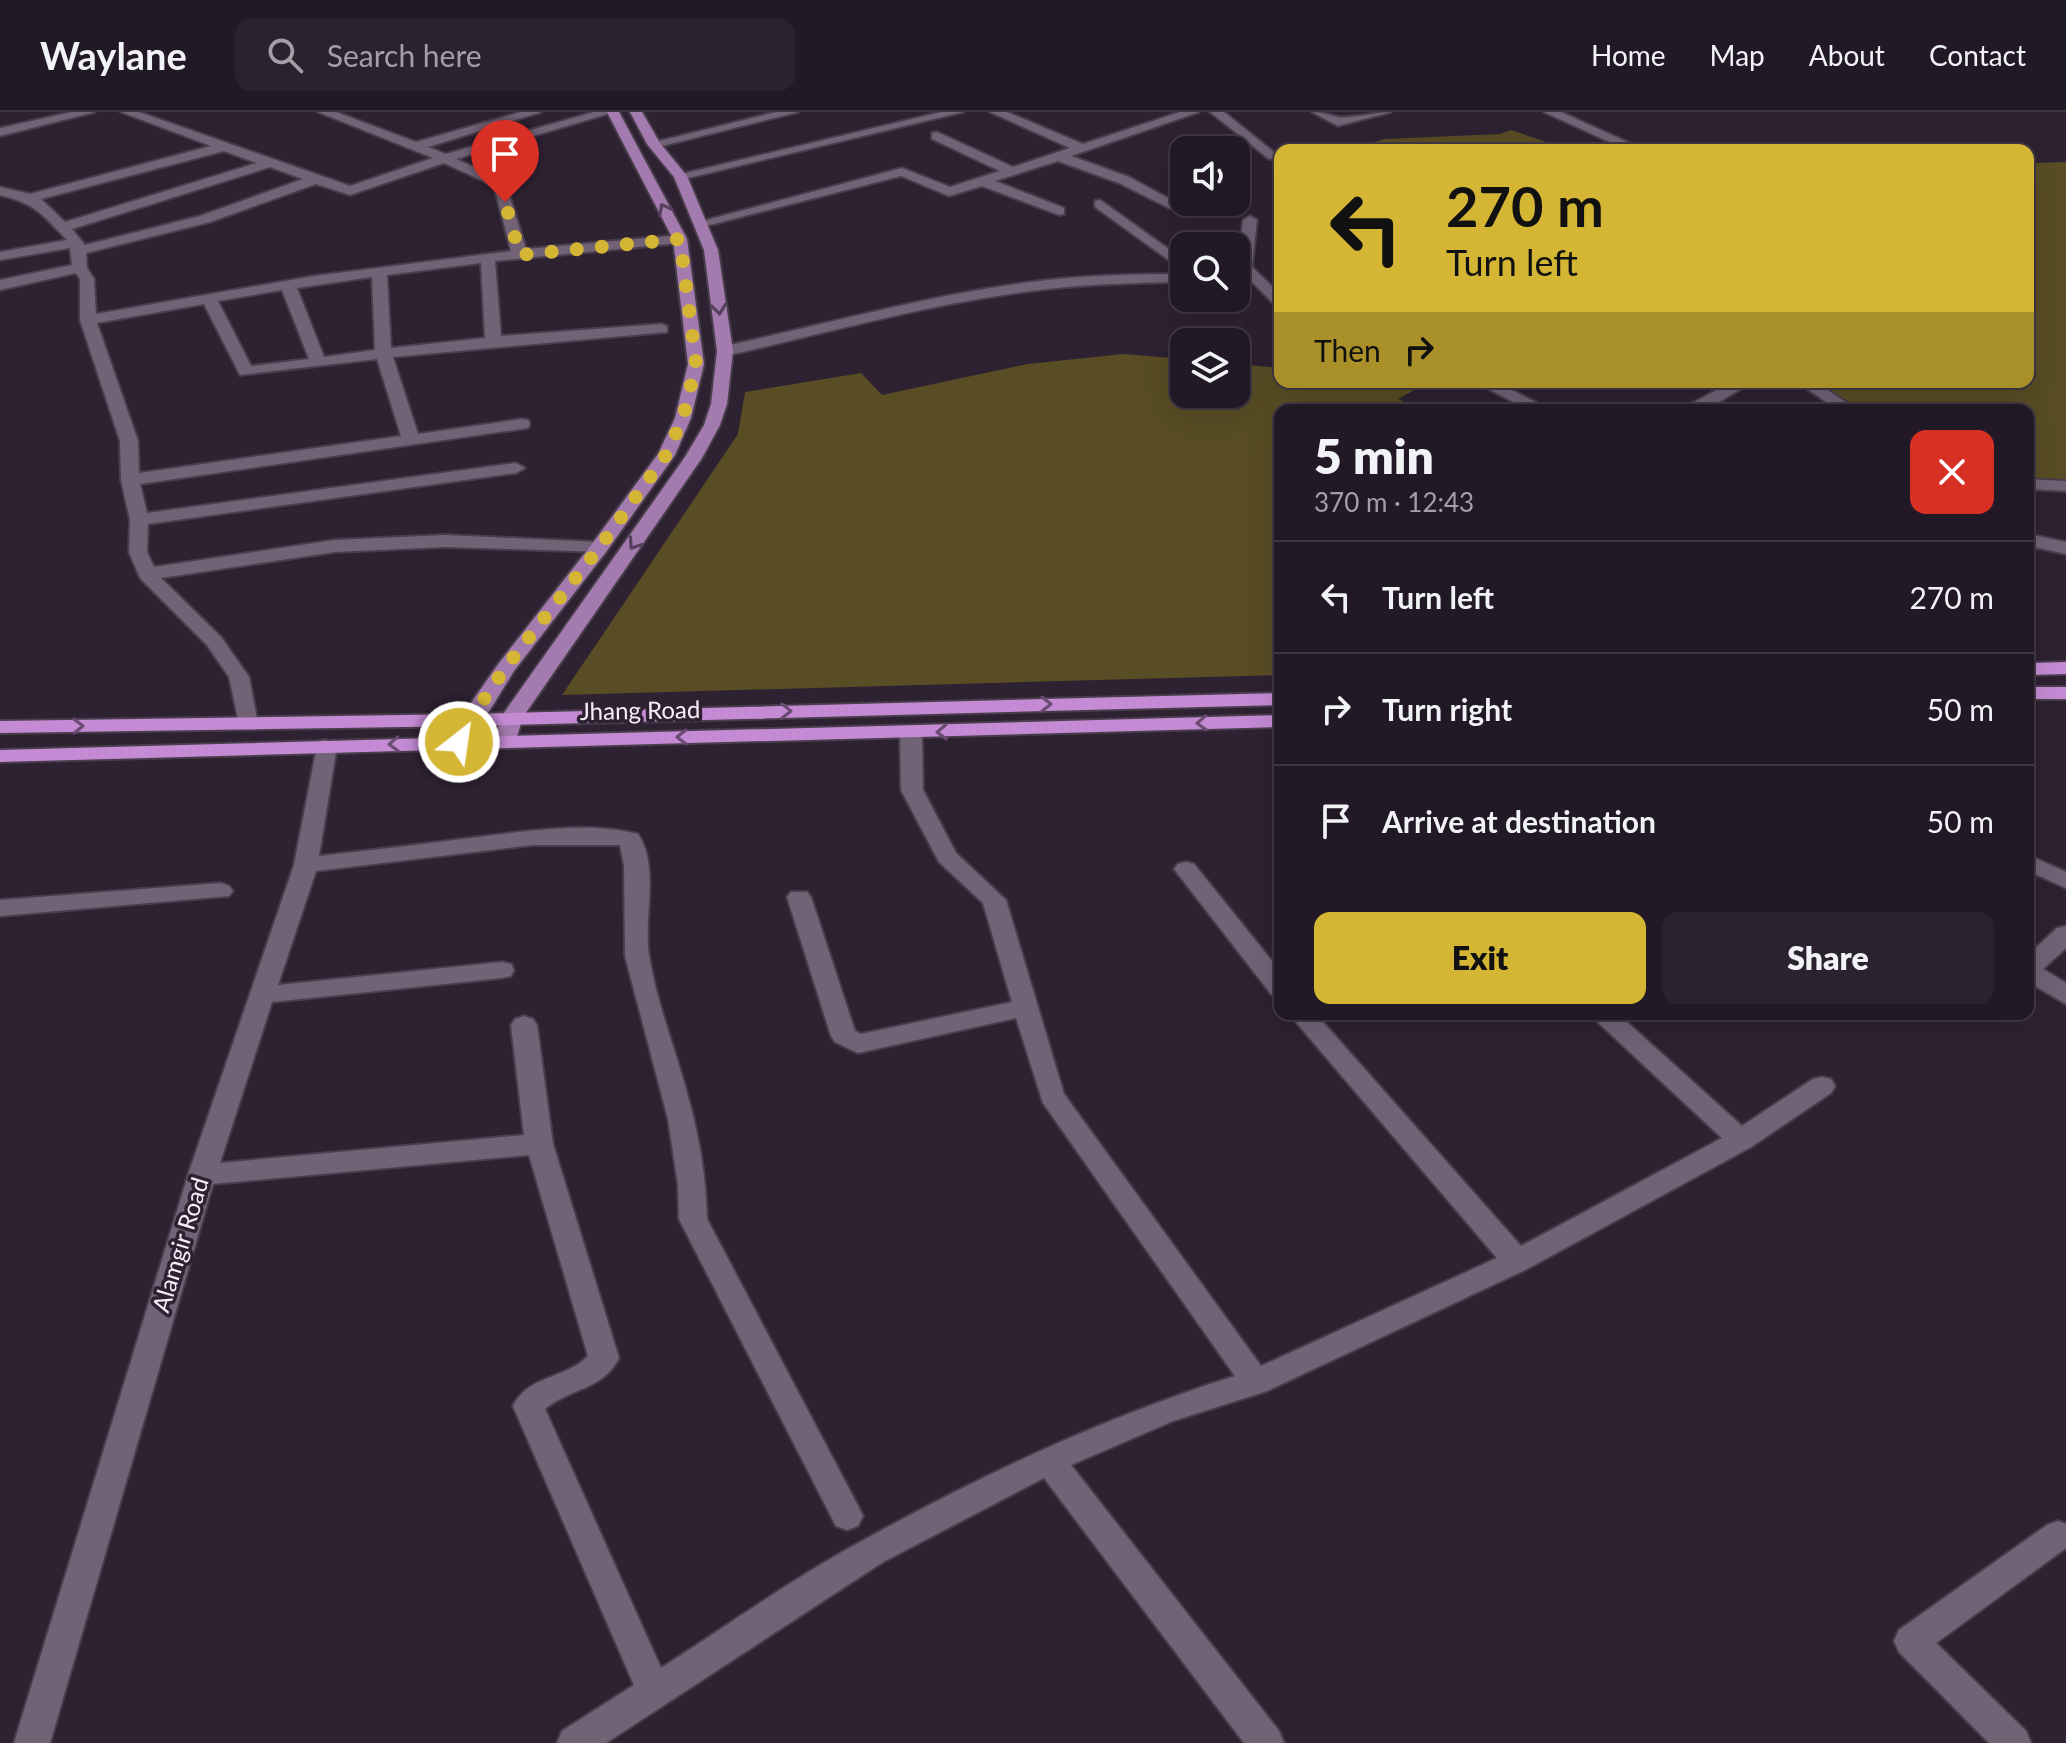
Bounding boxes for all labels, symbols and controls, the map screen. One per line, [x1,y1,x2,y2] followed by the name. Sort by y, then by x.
[235,19,795,91] search box
[40,32,187,78] text: Waylane
[263,33,307,77] icon: search
[327,37,482,73] text: Search here
[1591,38,1666,72] text: Home
[1710,38,1765,72] text: Map
[1809,38,1885,72] text: About
[1929,38,2026,72] text: Contact
[471,120,539,202] pin
[483,132,527,176] icon: arrive
[1170,136,1250,408] map controls
[1170,136,1250,216] button: sound
[1446,172,1604,239] text: 270 m
[1314,176,1418,280] icon: left
[659,203,674,218] one-way arrow
[1170,232,1250,312] button: search
[1446,240,1578,284] text: Turn left
[710,302,727,316] one-way arrow
[1170,328,1250,408] button: layers
[1397,328,1441,372] icon: right
[1314,332,1381,368] text: Then
[1314,427,1434,484] text: 5 min
[1910,430,1994,514] button: close
[1314,486,1474,518] text: 370 m · 12:43
[629,536,644,550] one-way arrow
[1314,575,1358,619] icon: left
[1382,579,1494,615] text: Turn left
[1909,579,1994,615] text: 270 m
[1314,687,1358,731] icon: right
[1382,691,1512,727] text: Turn right
[1927,691,1994,727] text: 50 m
[579,694,700,725] street label: Jhang Road
[1040,696,1053,713] one-way arrow
[417,700,501,784] position arrow
[780,702,793,719] one-way arrow
[1195,715,1208,732] one-way arrow
[72,718,85,735] one-way arrow
[935,723,948,740] one-way arrow
[675,728,688,745] one-way arrow
[387,735,400,752] one-way arrow
[1314,799,1358,843] icon: arrive
[1382,803,1656,839] text: Arrive at destination
[1927,803,1994,839] text: 50 m
[1314,912,1646,1004] button: Exit
[1662,912,1994,1004] button: Share
[145,1174,214,1315] street label: Alamgir Road

